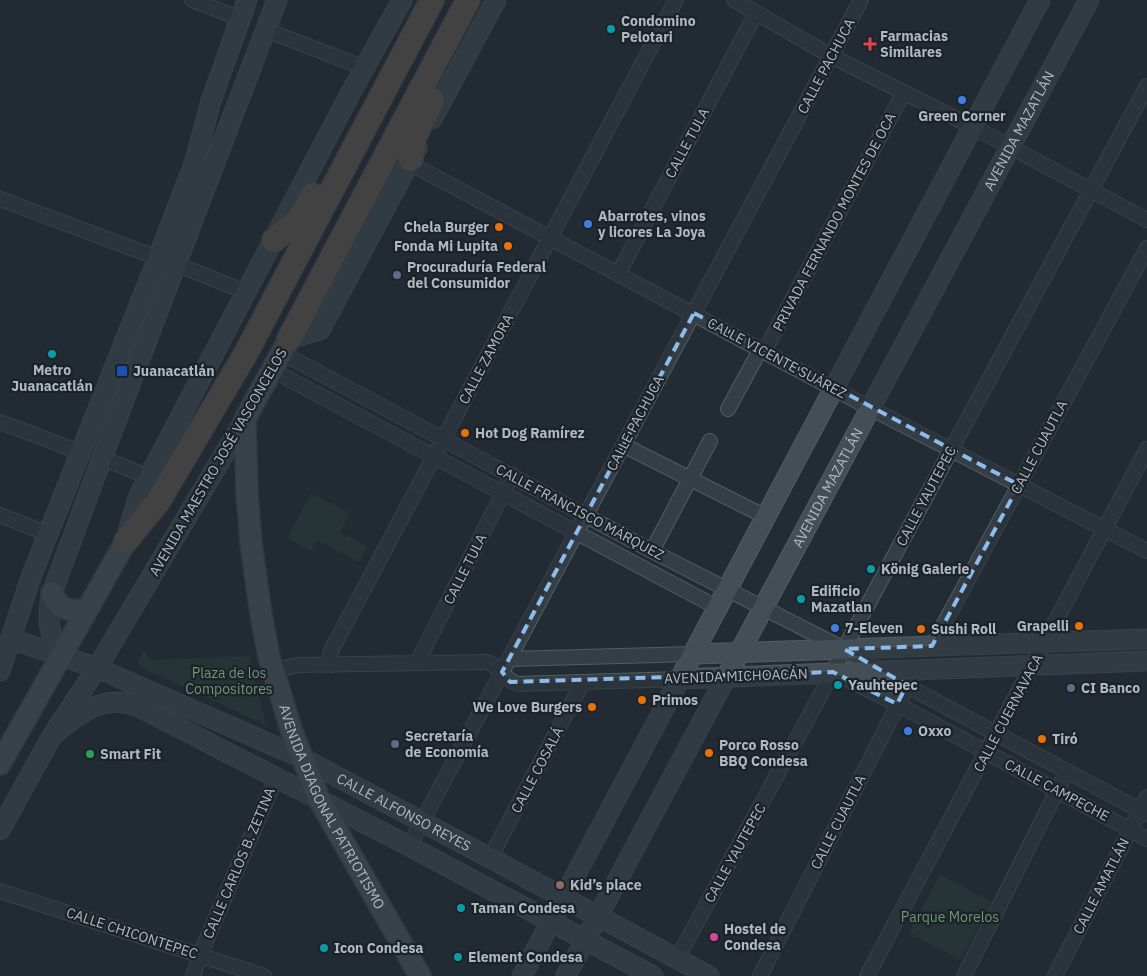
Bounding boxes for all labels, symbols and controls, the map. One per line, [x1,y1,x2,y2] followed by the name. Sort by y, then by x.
[621,12,696,46] place label: Condomino Pelotari
[793,15,859,117] street label: CALLE PACHUCA
[605,23,617,35] marker: Condomino Pelotari
[880,27,948,61] place label: Farmacias Similares
[864,38,876,50] marker: Farmacias Similares
[980,68,1058,194] street label: AVENIDA MAZATLÁN
[956,94,968,106] marker: Green Corner
[661,105,713,181] street label: CALLE TULA
[918,107,1006,125] place label: Green Corner
[769,110,899,334] street label: PRIVADA FERNANDO MONTES DE OCA
[598,207,706,241] place label: Abarrotes, vinos y licores La Joya
[404,218,489,236] place label: Chela Burger
[582,218,594,230] marker: Abarrotes, vinos y licores La Joya
[493,221,505,233] marker: Chela Burger
[394,237,498,255] place label: Fonda Mi Lupita
[502,240,514,252] marker: Fonda Mi Lupita
[407,258,546,292] place label: Procuraduría Federal del Consumidor
[391,269,403,281] marker: Procuraduría Federal del Consumidor
[455,311,517,407] street label: CALLE ZAMORA
[704,313,850,402] street label: CALLE VICENTE SUÁREZ
[144,344,291,579] street label: AVENIDA MAESTRO JOSÉ VASCONCELOS
[46,348,58,360] marker: Metro Juanacatlán
[11,361,93,395] place label: Metro Juanacatlán
[133,362,214,380] place label: Juanacatlán
[115,364,129,378] marker: Juanacatlán
[602,372,668,474] street label: CALLE PACHUCA
[1007,397,1071,497] street label: CALLE CUAUTLA
[475,424,585,442] place label: Hot Dog Ramírez
[788,425,867,551] street label: AVENIDA MAZATLÁN
[459,427,471,439] marker: Hot Dog Ramírez
[892,443,960,549] street label: CALLE YAUTEPEC
[493,459,668,564] street label: CALLE FRANCISCO MÁRQUEZ
[440,531,490,607] street label: CALLE TULA
[881,560,969,578] place label: König Galerie
[865,563,877,575] marker: König Galerie
[811,582,871,616] place label: Edificio Mazatlan
[795,593,807,605] marker: Edificio Mazatlan
[1017,617,1069,635] place label: Grapelli
[845,619,903,637] place label: 7-Eleven
[931,620,996,638] place label: Sushi Roll
[1073,620,1085,632] marker: Grapelli
[829,622,841,634] marker: 7-Eleven
[915,623,927,635] marker: Sushi Roll
[969,651,1047,775] street label: CALLE CUERNAVACA
[664,663,808,688] street label: AVENIDA MICHOACÁN
[185,664,273,698] park label: Plaza de los Compositores
[848,676,918,694] place label: Yauhtepec
[832,679,844,691] marker: Yauhtepec
[1081,679,1140,697] place label: CI Banco
[1065,682,1077,694] marker: CI Banco
[652,691,698,709] place label: Primos
[636,694,648,706] marker: Primos
[473,698,582,716] place label: We Love Burgers
[586,701,598,713] marker: We Love Burgers
[275,702,389,912] street label: AVENIDA DIAGONAL PATRIOTISMO
[918,722,951,740] place label: Oxxo
[506,723,567,816] street label: CALLE COSALÁ
[902,725,914,737] marker: Oxxo
[405,727,489,761] place label: Secretaría de Economía
[1052,730,1078,748] place label: Tiró
[1036,733,1048,745] marker: Tiró
[719,736,808,770] place label: Porco Rosso BBQ Condesa
[389,738,401,750] marker: Secretaría de Economía
[100,745,161,763] place label: Smart Fit
[703,747,715,759] marker: Porco Rosso BBQ Condesa
[84,748,96,760] marker: Smart Fit
[1002,755,1112,825] street label: CALLE CAMPECHE
[334,769,474,855] street label: CALLE ALFONSO REYES
[806,772,870,872] street label: CALLE CUAUTLA
[199,785,279,941] street label: CALLE CARLOS B. ZETINA
[700,800,770,906] street label: CALLE YAUTEPEC
[1068,834,1133,937] street label: CALLE AMATLÁN
[570,876,642,894] place label: Kid’s place
[554,879,566,891] marker: Kid’s place
[471,899,575,917] place label: Taman Condesa
[455,902,467,914] marker: Taman Condesa
[64,903,200,963] street label: CALLE CHICONTEPEC
[901,908,999,926] park label: Parque Morelos
[724,920,786,954] place label: Hostel de Condesa
[708,931,720,943] marker: Hostel de Condesa
[334,939,423,957] place label: Icon Condesa
[318,942,330,954] marker: Icon Condesa
[468,948,583,966] place label: Element Condesa
[452,951,464,963] marker: Element Condesa

